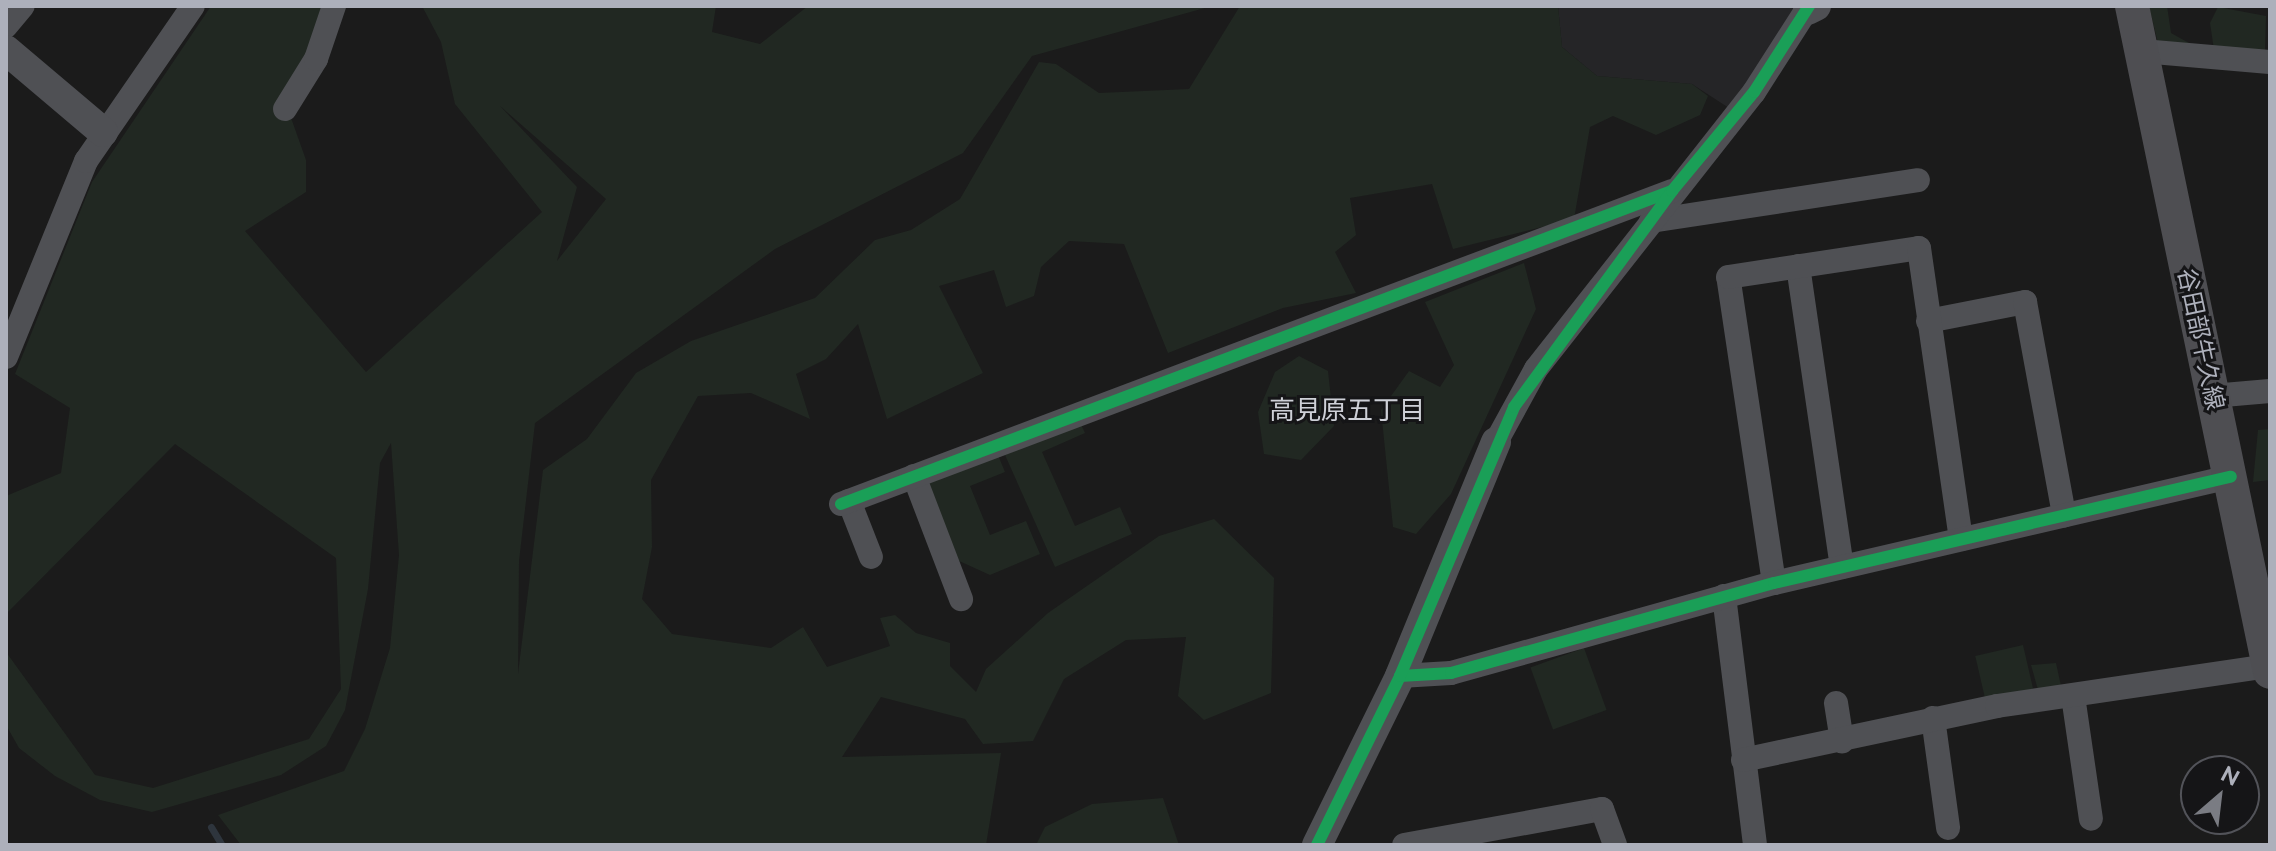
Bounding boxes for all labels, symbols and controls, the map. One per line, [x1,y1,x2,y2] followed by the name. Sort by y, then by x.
[2172,266,2230,412] street label: 谷田部牛久線
[1269,395,1425,427] district label: 高見原五丁目
[2180,755,2260,835] north arrow
[2217,760,2244,791] text: N

